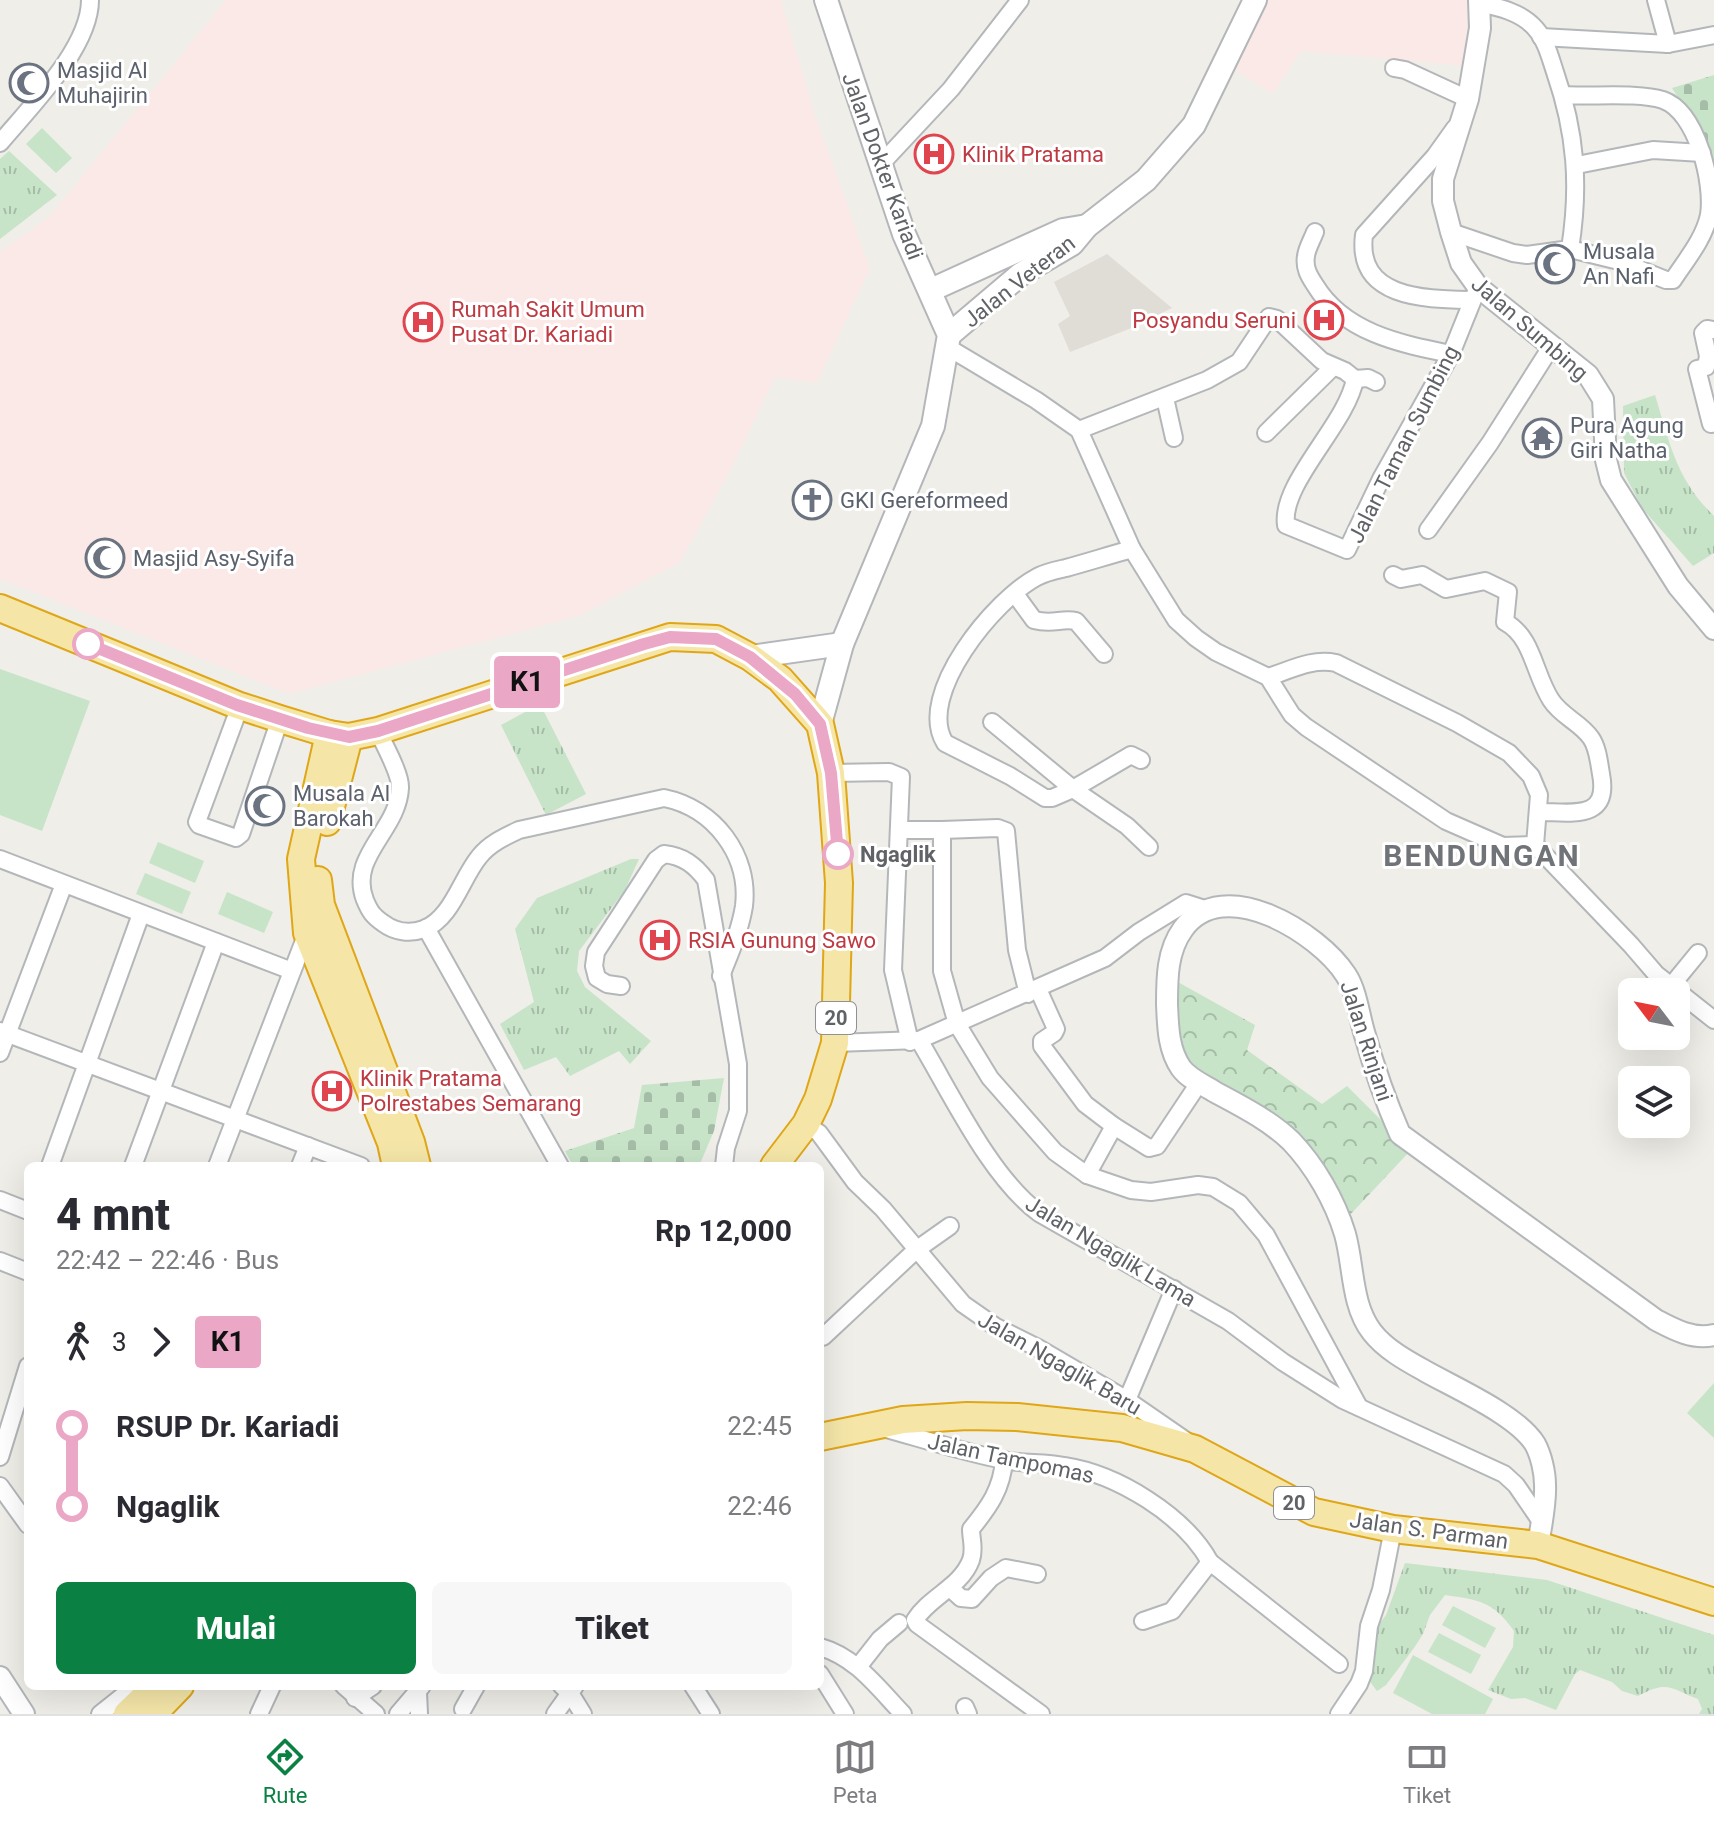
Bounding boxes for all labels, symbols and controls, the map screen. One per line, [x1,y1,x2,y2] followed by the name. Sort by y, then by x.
[57,58,148,108] place label: Masjid Al Muhajirin
[8,62,50,104] mosque icon: Masjid Al Muhajirin
[837,69,928,263] street label: Jalan Dokter Kariadi
[913,133,955,175] hospital icon: Klinik Pratama
[962,142,1104,167] place label: Klinik Pratama
[959,230,1080,333] street label: Jalan Veteran
[1583,239,1655,289] place label: Musala An Nafi
[1534,243,1576,285] mosque icon: Musala An Nafi
[1466,271,1593,386] street label: Jalan Sumbing
[451,297,645,347] place label: Rumah Sakit Umum Pusat Dr. Kariadi
[1303,299,1345,341] hospital icon: Posyandu Seruni
[402,301,444,343] hospital icon: Rumah Sakit Umum Pusat Dr. Kariadi
[1132,308,1296,333] place label: Posyandu Seruni
[1343,341,1464,547] street label: Jalan Taman Sumbing
[1570,413,1684,463] place label: Pura Agung Giri Natha
[1521,417,1563,459] temple icon: Pura Agung Giri Natha
[791,479,833,521] church icon: GKI Gereformeed
[840,488,1008,513] place label: GKI Gereformeed
[84,537,126,579] mosque icon: Masjid Asy-Syifa
[133,546,295,571] place label: Masjid Asy-Syifa
[73,629,103,659] unlabelled marker
[491,656,563,708] line badge: K1
[510,665,544,698] text: K1
[293,781,390,831] place label: Musala Al Barokah
[244,785,286,827] mosque icon: Musala Al Barokah
[1383,838,1581,873] district label: BENDUNGAN
[823,839,853,869] marker: Ngaglik
[860,842,936,867] place label: Ngaglik
[639,919,681,961] hospital icon: RSIA Gunung Sawo
[688,928,876,953] place label: RSIA Gunung Sawo
[1335,978,1398,1104] street label: Jalan Rinjani
[1618,978,1690,1050] north arrow
[1618,978,1690,1138] map controls
[816,1002,856,1034] road number: 20
[360,1066,581,1116] place label: Klinik Pratama Polrestabes Semarang
[1618,1066,1690,1138] button: layers
[311,1070,353,1112] hospital icon: Klinik Pratama Polrestabes Semarang
[56,1189,170,1241] text: 4 mnt
[1021,1191,1200,1312] street label: Jalan Ngaglik Lama
[655,1213,792,1248] text: Rp 12,000
[56,1245,279,1275] text: 22:42 – 22:46 · Bus
[974,1307,1146,1420] street label: Jalan Ngaglik Baru
[56,1320,100,1364] icon: walk
[139,1320,183,1364] icon: forward
[211,1325,245,1358] text: K1
[112,1327,127,1357] text: 3
[116,1409,340,1444] text: RSUP Dr. Kariadi
[727,1411,792,1441] text: 22:45
[925,1429,1096,1488] street label: Jalan Tampomas
[1274,1487,1314,1519] road number: 20
[116,1489,219,1524] text: Ngaglik
[727,1491,792,1521] text: 22:46
[1348,1507,1510,1554] street label: Jalan S. Parman
[56,1582,416,1674] button: Mulai
[432,1582,792,1674] button: Tiket
[263,1735,307,1808] tab: Rute
[833,1735,877,1808] tab: Peta
[1403,1735,1451,1808] tab: Tiket

